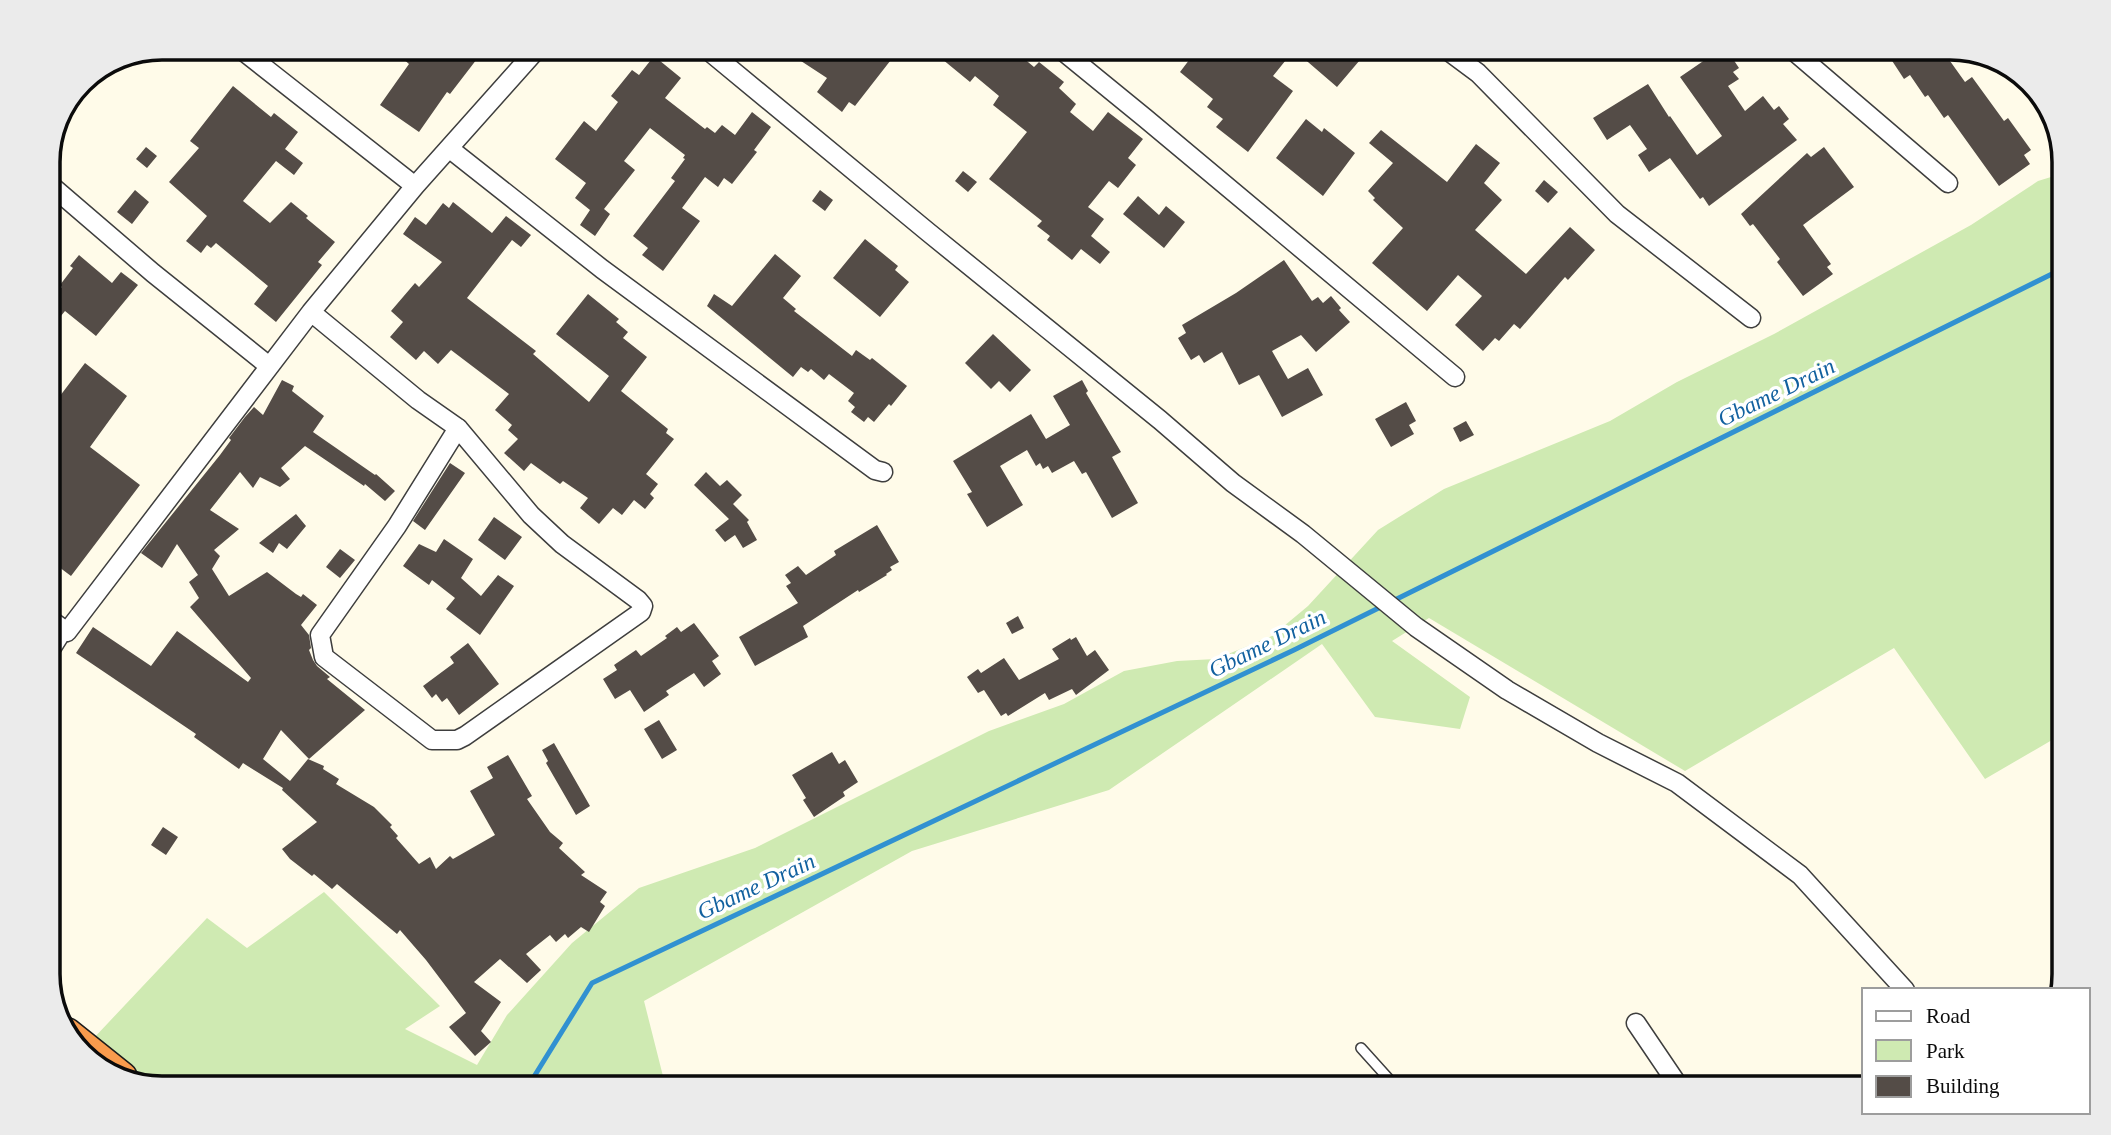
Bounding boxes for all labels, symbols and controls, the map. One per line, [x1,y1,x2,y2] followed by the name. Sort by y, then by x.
[1714,353,1839,432] water label: Gbame Drain
[1205,604,1330,683] water label: Gbame Drain
[693,848,819,925] water label: Gbame Drain
[1862,988,2090,1114] legend
[1926,1004,1971,1028] text: Road
[1926,1039,1965,1063] text: Park
[1926,1074,2000,1098] text: Building

